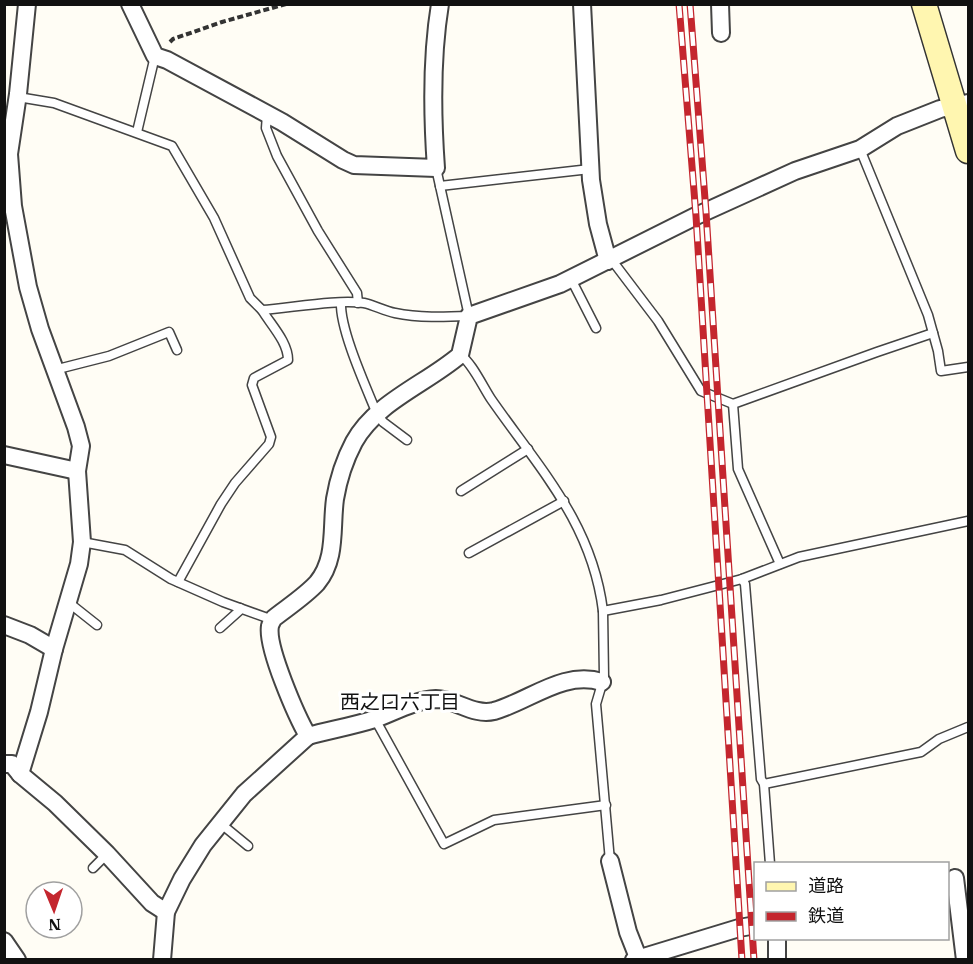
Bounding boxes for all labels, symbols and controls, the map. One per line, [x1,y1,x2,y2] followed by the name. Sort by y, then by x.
[340,688,460,715] district label: 西之口六丁目
[754,862,949,940] legend
[808,874,844,897] text: 道路
[24,880,84,940] north arrow
[808,904,844,927] text: 鉄道
[48,915,61,935] text: N

